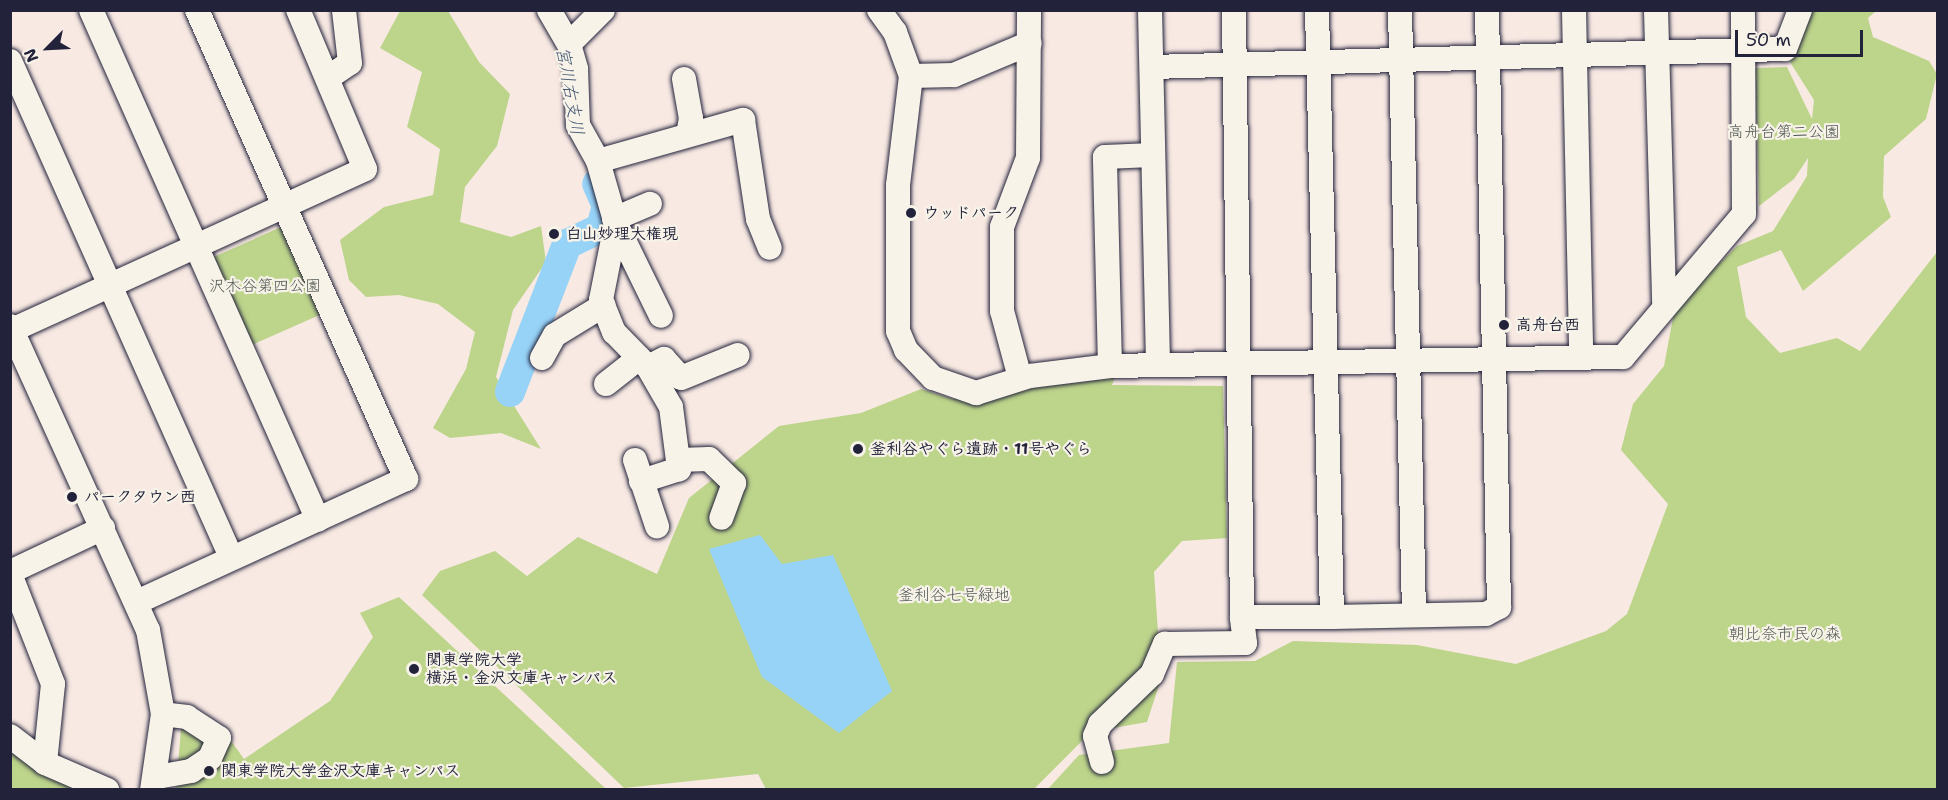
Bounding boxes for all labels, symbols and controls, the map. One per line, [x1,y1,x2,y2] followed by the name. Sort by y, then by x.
[18,18,78,78] north arrow
[1738,18,1866,56] scale bar
[1746,28,1791,52] text: 50 m
[19,45,43,66] text: N
[552,45,588,137] water label: 宮川右支川
[1728,122,1840,142] park label: 高舟台第二公園
[923,203,1019,223] place label: ウッドパーク
[904,206,918,220] marker: ウッドパーク
[566,224,678,244] place label: 白山妙理大権現
[547,227,561,241] marker: 白山妙理大権現
[209,276,321,296] park label: 沢木谷第四公園
[1516,315,1580,335] place label: 高舟台西
[1497,318,1511,332] marker: 高舟台西
[870,439,1092,459] place label: 釜利谷やぐら遺跡・11号やぐら
[851,442,865,456] marker: 釜利谷やぐら遺跡・11号やぐら
[84,487,196,507] place label: パークタウン西
[65,490,79,504] marker: パークタウン西
[898,585,1010,605] park label: 釜利谷七号緑地
[1729,624,1841,644] park label: 朝比奈市民の森
[426,650,618,688] place label: 関東学院大学 横浜・金沢文庫キャンパス
[407,662,421,676] marker: 関東学院大学 横浜・金沢文庫キャンパス
[221,761,461,781] place label: 関東学院大学金沢文庫キャンパス
[202,764,216,778] marker: 関東学院大学金沢文庫キャンパス

